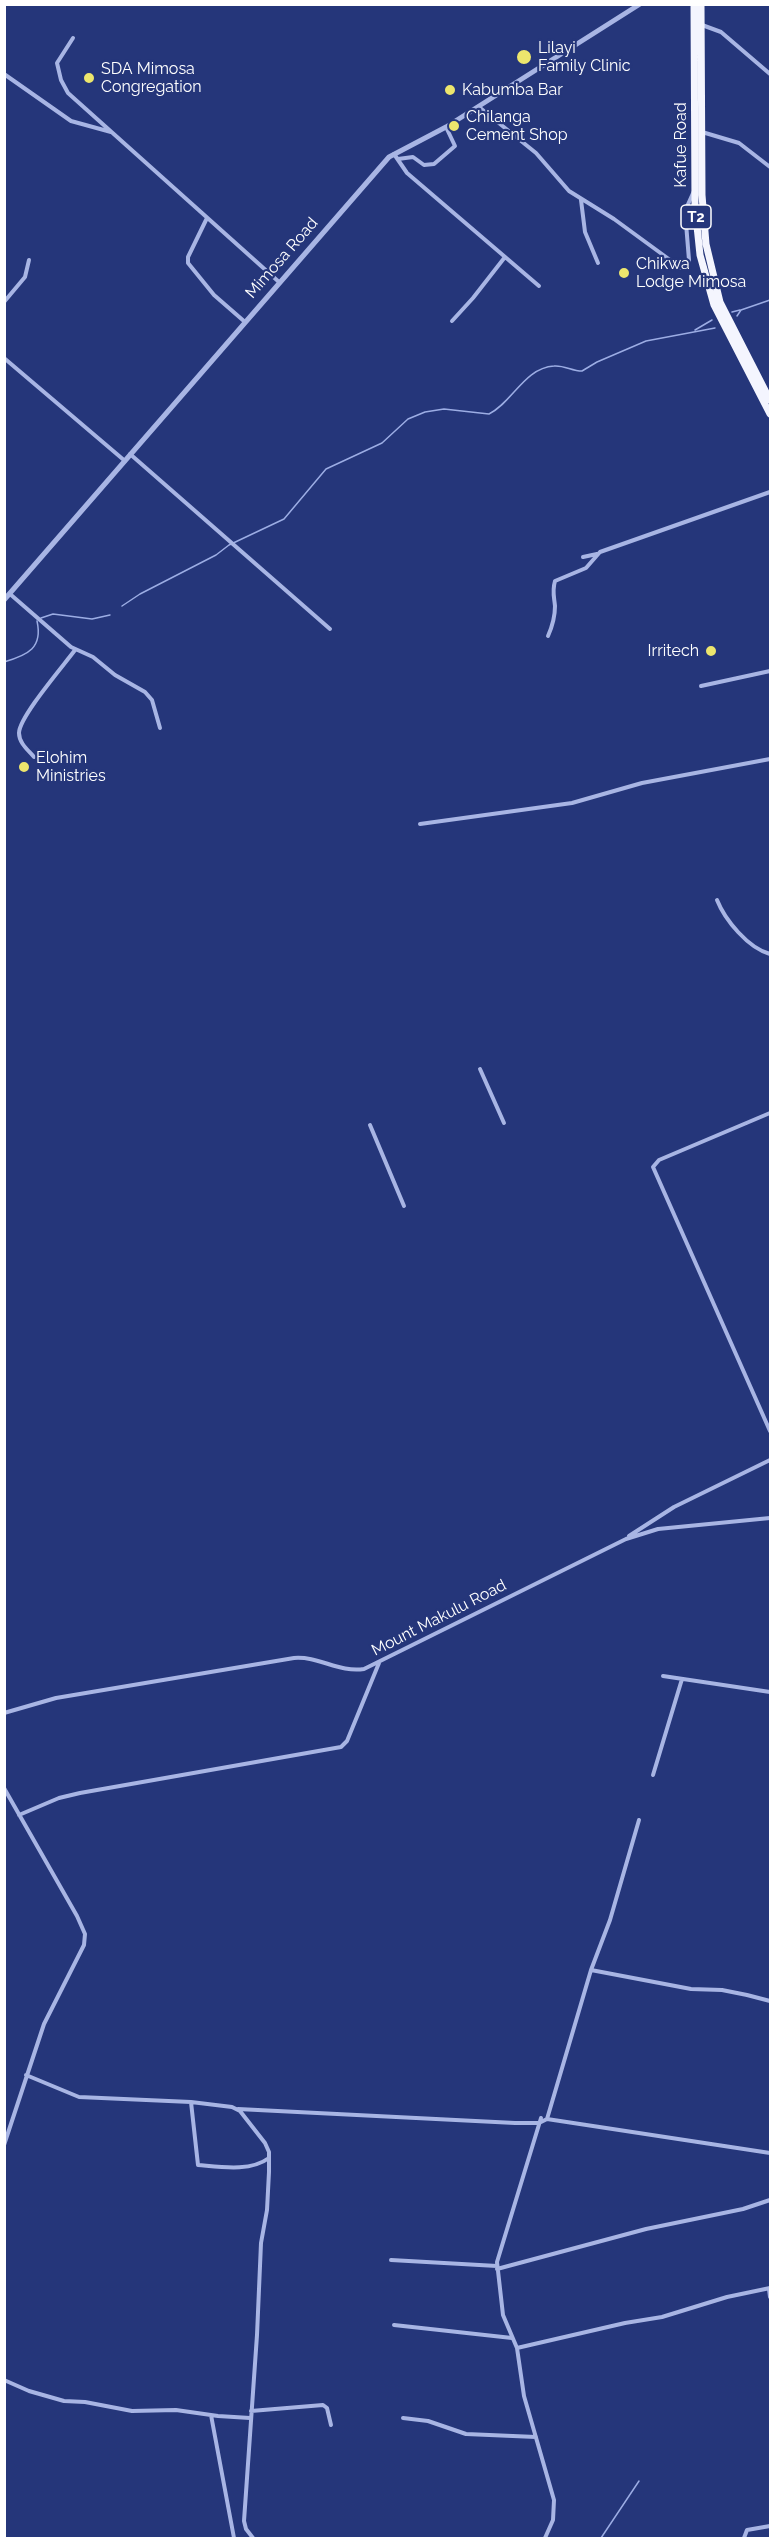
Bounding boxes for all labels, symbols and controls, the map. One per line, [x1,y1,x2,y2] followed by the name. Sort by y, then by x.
[538,38,631,76] place label: Lilayi Family Clinic
[515,48,533,66] marker: Lilayi Family Clinic
[101,59,202,97] place label: SDA Mimosa Congregation
[82,71,96,85] marker: SDA Mimosa Congregation
[462,80,563,100] place label: Kabumba Bar
[443,83,457,97] marker: Kabumba Bar
[671,102,691,188] street label: Kafue Road
[466,107,568,145] place label: Chilanga Cement Shop
[447,119,461,133] marker: Chilanga Cement Shop
[681,205,711,229] road number: T2
[242,214,322,302] street label: Mimosa Road
[636,254,746,292] place label: Chikwa Lodge Mimosa
[617,266,631,280] marker: Chikwa Lodge Mimosa
[648,641,699,661] place label: Irritech
[704,644,718,658] marker: Irritech
[36,748,106,786] place label: Elohim Ministries
[17,760,31,774] marker: Elohim Ministries
[368,1576,510,1660] street label: Mount Makulu Road

